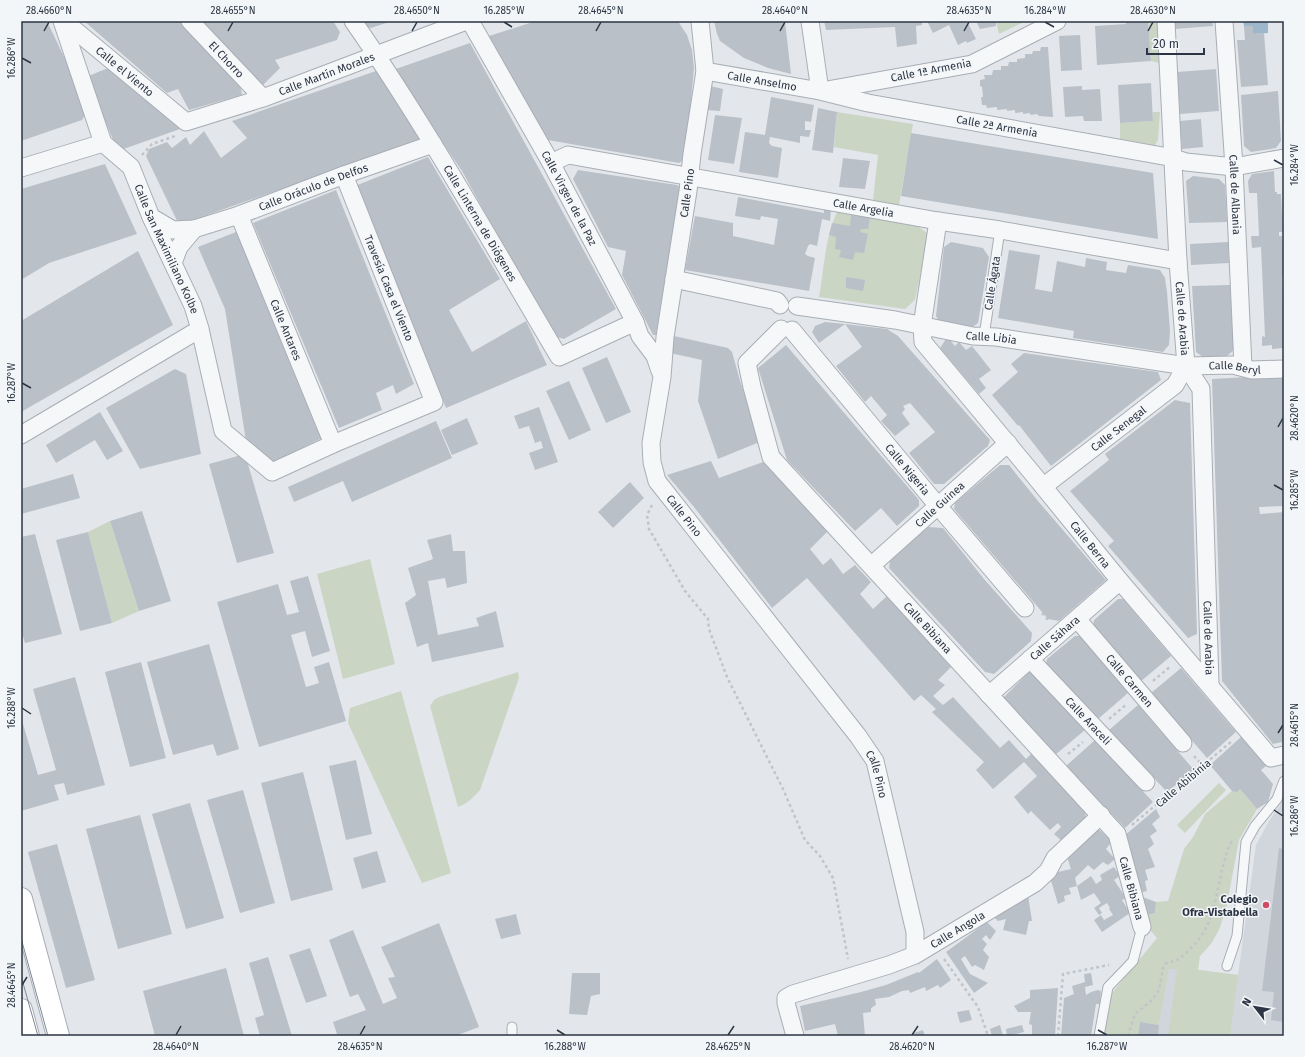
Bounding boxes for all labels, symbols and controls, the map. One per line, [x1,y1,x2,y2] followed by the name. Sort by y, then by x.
[26,5,72,17] text: 28.4660°N
[210,5,256,17] text: 28.4655°N
[394,5,440,17] text: 28.4650°N
[484,5,525,17] text: 16.285°W
[578,5,624,17] text: 28.4645°N
[762,5,808,17] text: 28.4640°N
[946,5,992,17] text: 28.4635°N
[1024,5,1066,17] text: 16.284°W
[1130,5,1176,17] text: 28.4630°N
[1147,30,1204,56] scale bar
[6,37,18,79] text: 16.286°W
[1153,37,1179,51] text: 20 m
[206,39,246,81] street label: El Chorro
[93,44,156,100] street label: Calle el Viento
[277,50,377,98] street label: Calle Martín Morales
[890,56,973,85] street label: Calle 1ª Armenia
[726,69,798,94] street label: Calle Anselmo
[955,113,1039,140] street label: Calle 2ª Armenia
[1289,144,1301,186] text: 16.284°W
[538,148,600,248] street label: Calle Virgen de la Paz
[1226,154,1243,235] street label: Calle de Albania
[257,161,370,214] street label: Calle Oráculo de Delfos
[440,163,519,284] street label: Calle Linterna de Diógenes
[678,168,697,219] street label: Calle Pino
[132,182,201,315] street label: Calle San Maximiliano Kolbe
[832,196,895,220] street label: Calle Argelia
[361,233,416,343] street label: Travesía Casa el Viento
[981,255,1003,311] street label: Calle Ágata
[1173,281,1191,356] street label: Calle de Arabia
[267,297,304,362] street label: Calle Antares
[964,329,1018,347] street label: Calle Libia
[1209,359,1261,377] street label: Calle Beryl
[6,362,18,403] text: 16.287°W
[1289,395,1301,441] text: 28.4620°N
[1089,404,1149,454] street label: Calle Senegal
[882,441,932,498] street label: Calle Nigeria
[1289,469,1301,510] text: 16.285°W
[913,479,968,530] street label: Calle Guinea
[663,492,704,539] street label: Calle Pino
[1067,519,1113,571] street label: Calle Berna
[901,600,954,657] street label: Calle Bibiana
[1200,600,1216,675] street label: Calle de Arabia
[1027,613,1082,663] street label: Calle Sáhara
[1103,652,1155,710] street label: Calle Carmen
[6,687,18,729] text: 16.288°W
[1062,695,1114,748] street label: Calle Araceli
[1289,703,1301,747] text: 28.4615°N
[863,748,889,800] street label: Calle Pino
[1153,756,1214,810] street label: Calle Abibinia
[1289,795,1301,837] text: 16.286°W
[1116,855,1146,922] street label: Calle Bibiana
[1182,893,1259,919] place label: Colegio Ofra-Vistabella
[1261,900,1271,910] marker: Colegio Ofra-Vistabella
[928,909,987,951] street label: Calle Angola
[6,962,18,1008] text: 28.4645°N
[1235,987,1275,1027] north arrow
[1239,996,1254,1009] text: N
[153,1041,199,1053] text: 28.4640°N
[337,1041,383,1053] text: 28.4635°N
[544,1041,586,1053] text: 16.288°W
[706,1041,750,1053] text: 28.4625°N
[889,1041,935,1053] text: 28.4620°N
[1087,1041,1128,1053] text: 16.287°W

